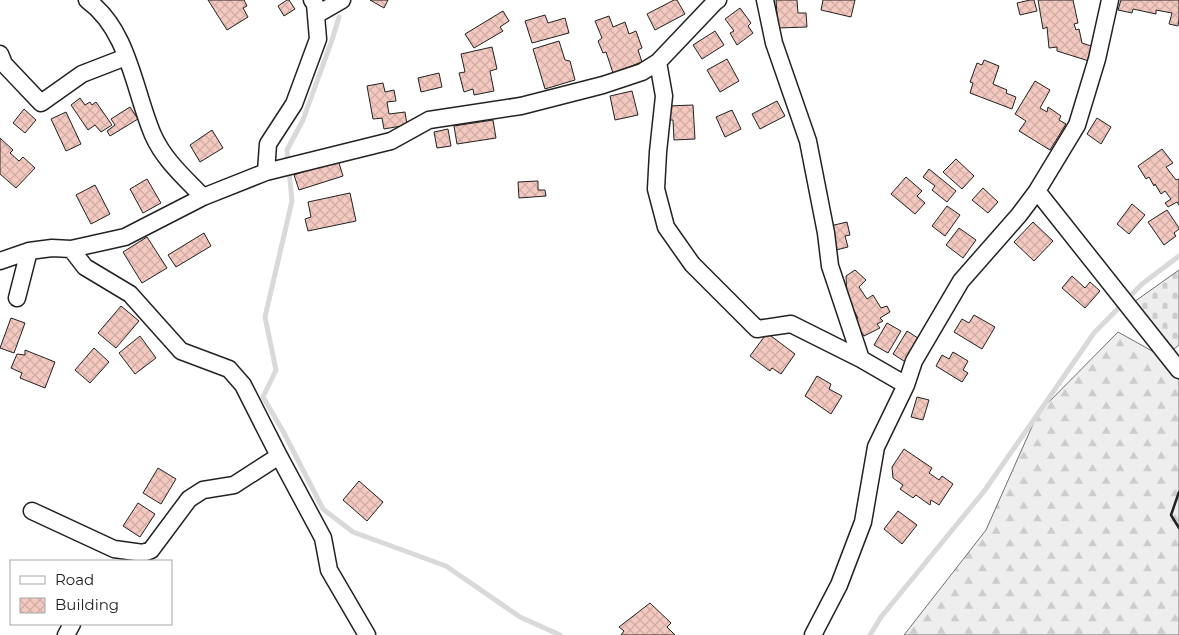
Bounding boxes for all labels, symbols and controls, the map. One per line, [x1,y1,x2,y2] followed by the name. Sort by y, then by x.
[10,560,172,625] legend
[55,570,94,589] text: Road
[55,595,119,614] text: Building

